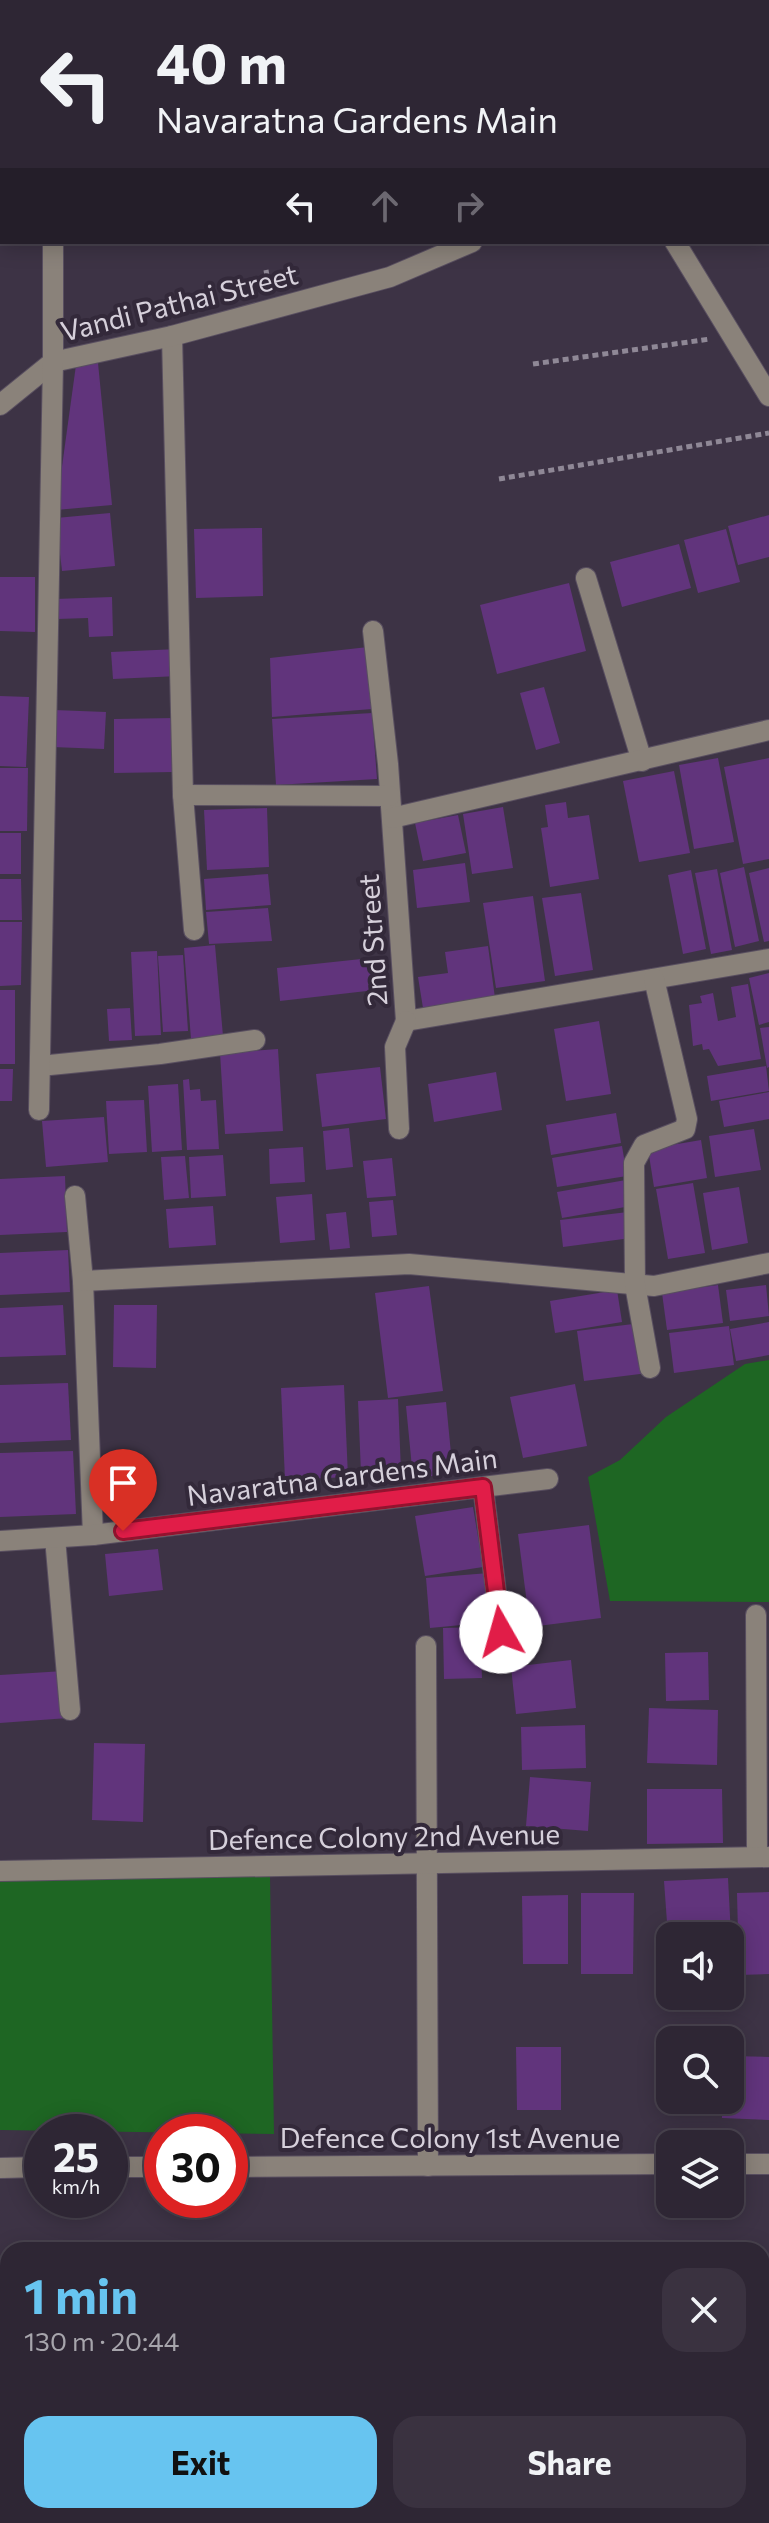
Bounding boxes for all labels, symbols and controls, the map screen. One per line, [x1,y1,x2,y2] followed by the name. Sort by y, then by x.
[156,27,287,96] text: 40 m
[24,32,128,136] icon: left
[156,96,558,140] text: Navaratna Gardens Main
[279,184,323,228] icon: left
[363,184,407,228] icon: ahead
[447,184,491,228] icon: right
[57,256,301,348] street label: Vandi Pathai Street
[350,873,394,1007] street label: 2nd Street
[185,1440,499,1512] street label: Navaratna Gardens Main
[89,1449,157,1531] pin
[101,1461,145,1505] icon: arrive
[459,1590,543,1674] position arrow
[208,1816,560,1856] street label: Defence Colony 2nd Avenue
[656,1922,744,2218] map controls
[656,1922,744,2010] button: sound
[656,2026,744,2114] button: search
[144,2114,248,2218] speed limit sign: 30
[280,2120,620,2154] street label: Defence Colony 1st Avenue
[656,2130,744,2218] button: layers
[53,2131,99,2180] text: 25
[52,2174,100,2198] text: km/h
[24,2265,138,2324] text: 1 min
[662,2268,746,2352] button: close
[24,2325,179,2356] text: 130 m · 20:44
[24,2416,377,2508] button: Exit
[393,2416,746,2508] button: Share

